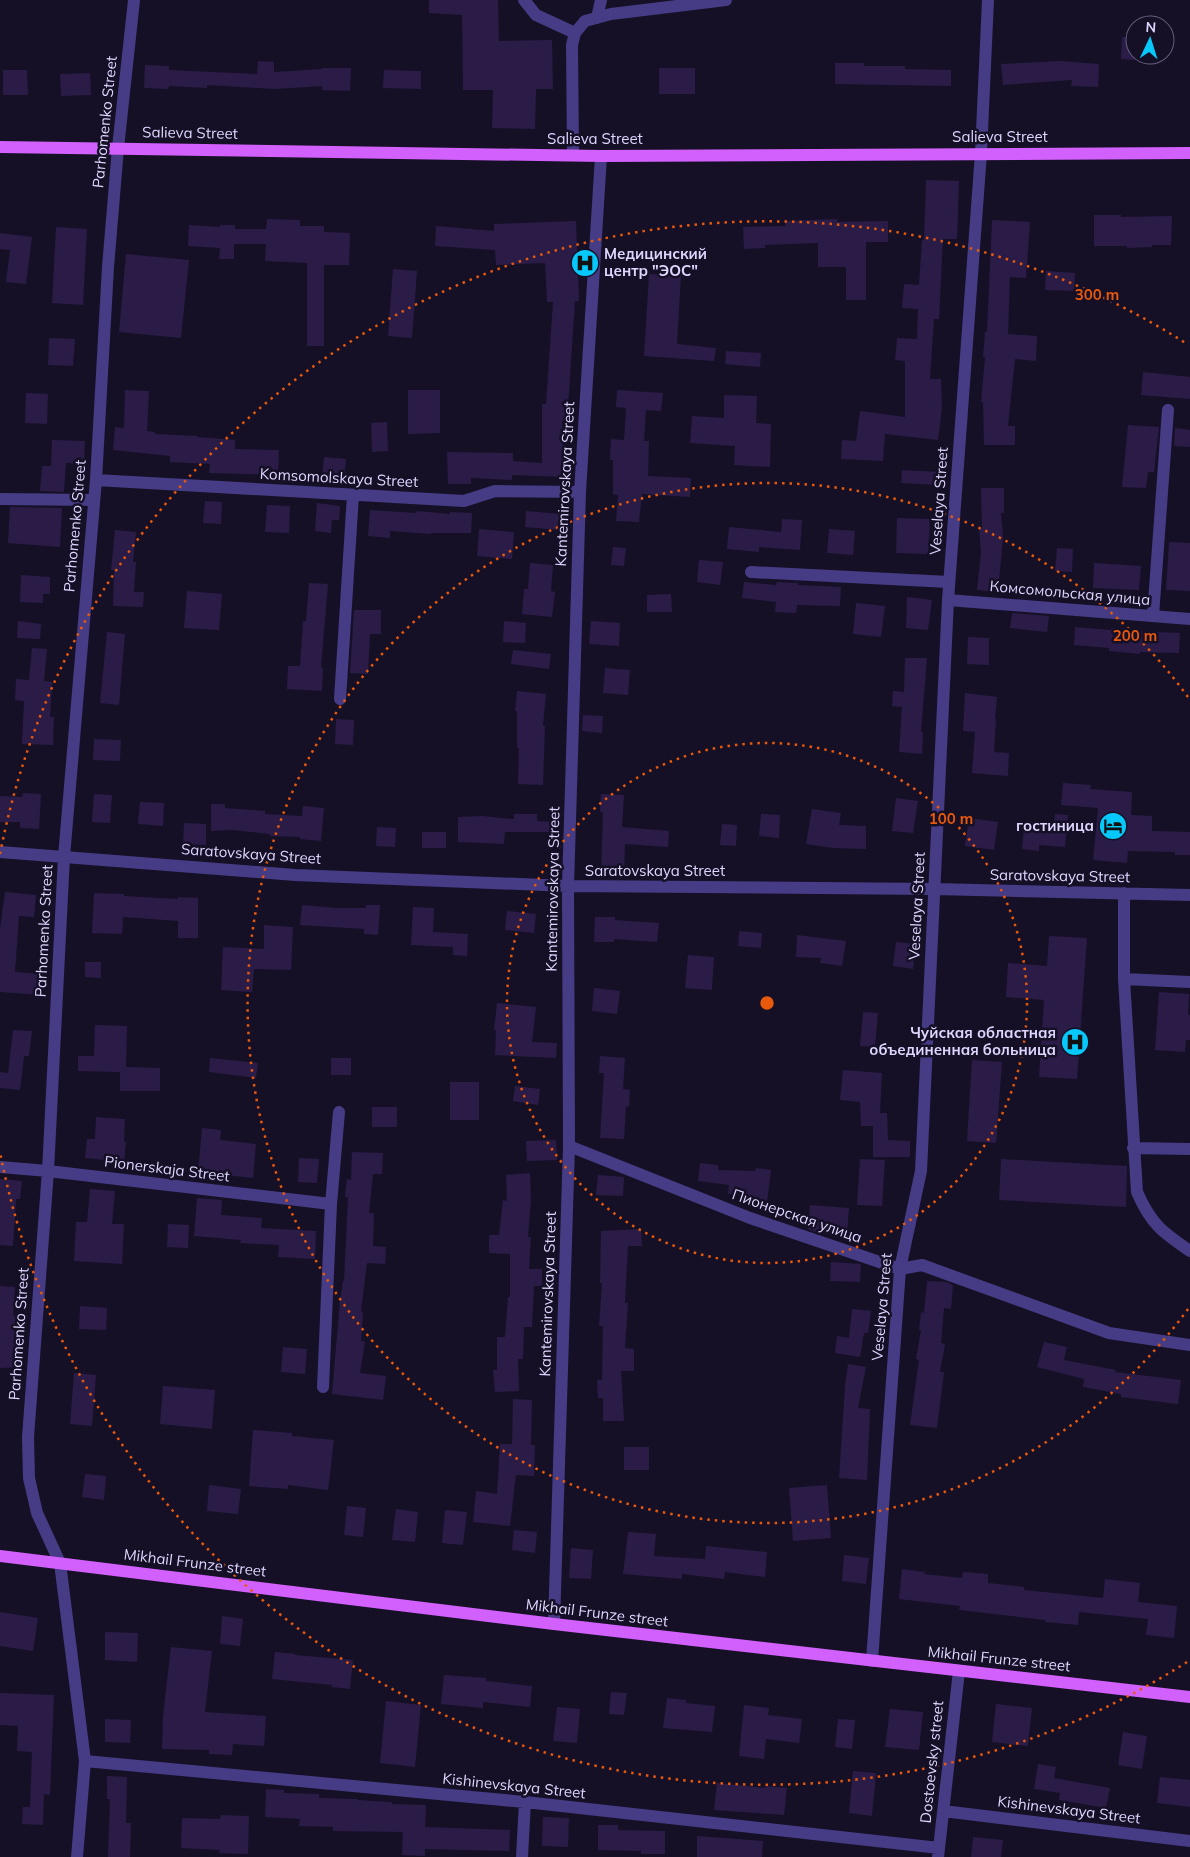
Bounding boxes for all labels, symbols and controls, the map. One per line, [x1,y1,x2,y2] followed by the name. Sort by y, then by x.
[1125,15,1175,65] north arrow
[1145,18,1157,36] text: N
[88,55,121,189] street label: Parhomenko Street
[142,122,238,143] street label: Salieva Street
[952,127,1048,146] street label: Salieva Street
[547,129,643,148] street label: Salieva Street
[604,244,707,280] place label: Медицинский центр "ЭОС"
[570,248,600,278] hospital icon: Медицинский центр "ЭОС"
[1075,285,1119,304] text: 300 m
[551,401,578,567] street label: Kantemirovskaya Street
[925,446,952,556] street label: Veselaya Street
[59,459,90,593] street label: Parhomenko Street
[259,464,419,491] street label: Komsomolskaya Street
[989,576,1151,609] street label: Комсомольская улица
[1113,626,1157,645] text: 200 m
[542,806,563,972] street label: Kantemirovskaya Street
[929,809,973,828] text: 100 m
[1098,811,1128,841] hotel icon: гостиница
[1016,816,1094,835] place label: гостиница
[180,839,322,868] street label: Saratovskaya Street
[904,852,929,960] street label: Veselaya Street
[585,861,725,880] street label: Saratovskaya Street
[31,864,56,998] street label: Parhomenko Street
[990,865,1130,886] street label: Saratovskaya Street
[758,994,776,1012] centre of rings
[869,1023,1056,1059] place label: Чуйская областная объединенная больница
[1060,1027,1090,1057] hospital icon: Чуйская областная объединенная больница
[103,1151,231,1186] street label: Pionerskaja Street
[730,1184,865,1247] street label: Пионерская улица
[535,1211,560,1377] street label: Kantemirovskaya Street
[867,1252,896,1362] street label: Veselaya Street
[4,1267,33,1401] street label: Parhomenko Street
[123,1544,267,1581] street label: Mikhail Frunze street
[525,1594,669,1631] street label: Mikhail Frunze street
[927,1642,1071,1675] street label: Mikhail Frunze street
[916,1700,947,1824] street label: Dostoevsky street
[442,1769,587,1802] street label: Kishinevskaya Street
[997,1791,1142,1828] street label: Kishinevskaya Street

